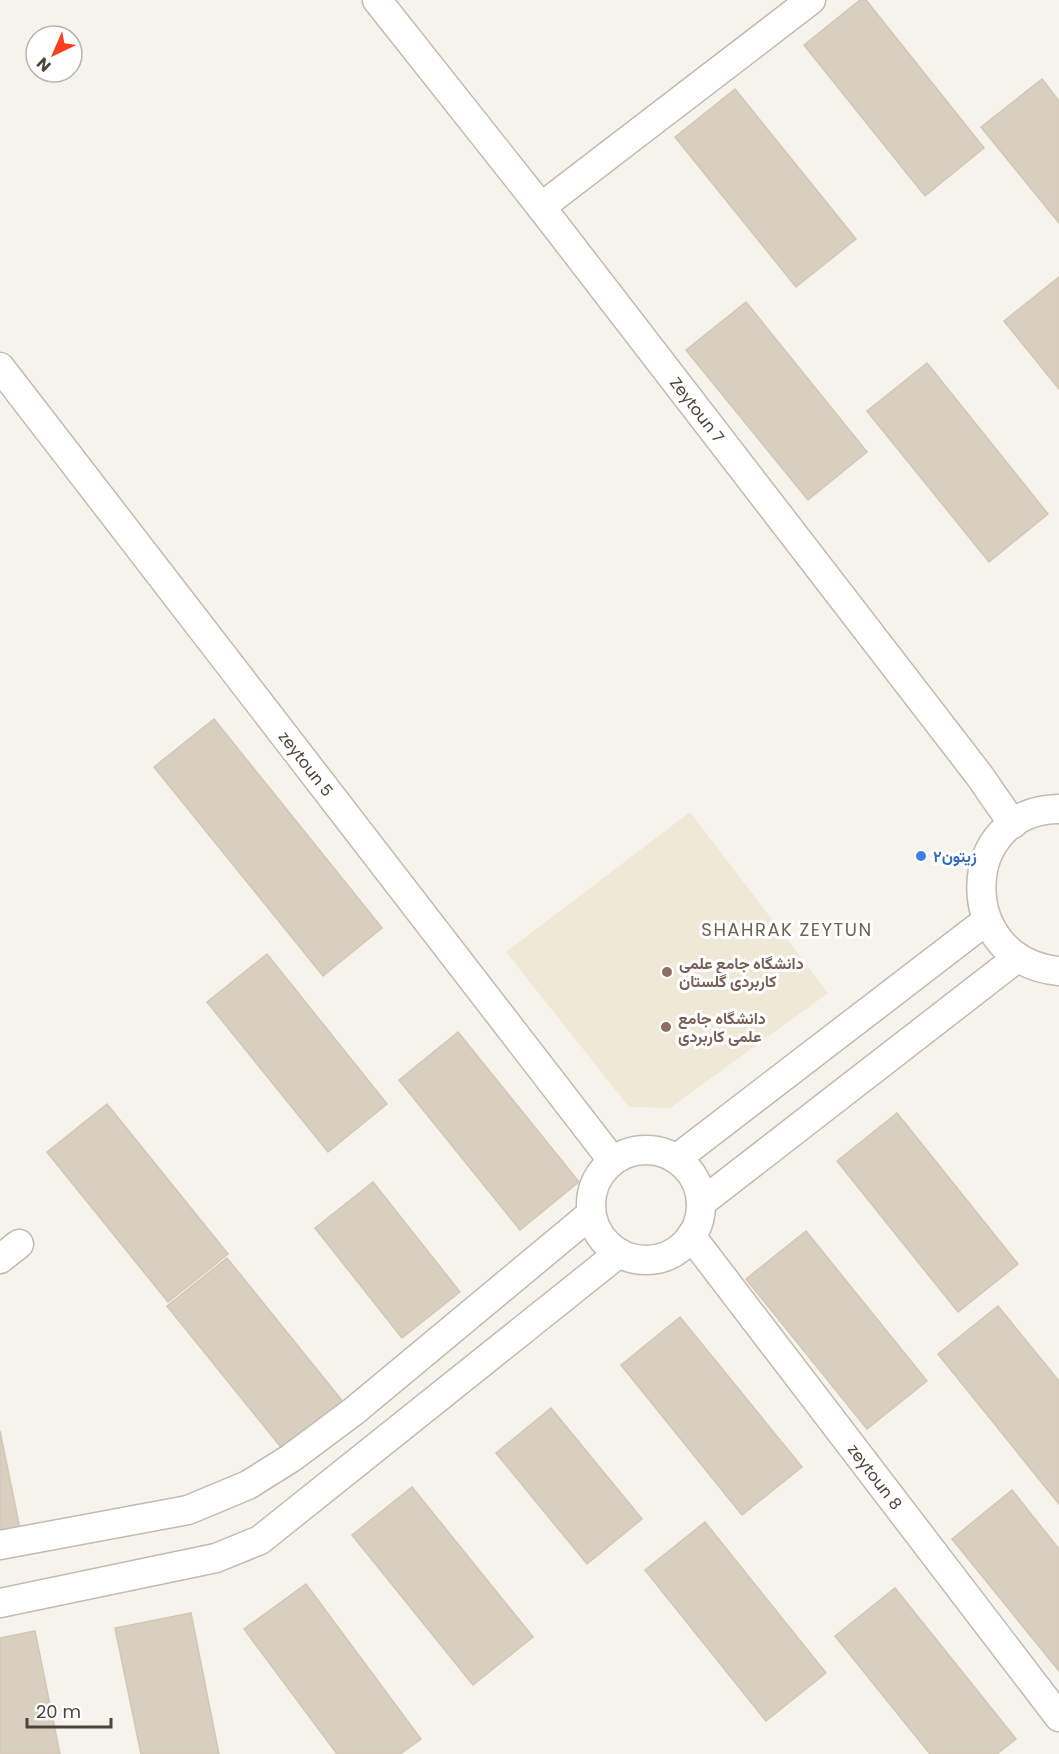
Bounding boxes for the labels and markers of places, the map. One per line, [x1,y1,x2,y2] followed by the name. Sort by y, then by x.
[933,845,977,868] place label: زیتون۲
[914,849,928,863] marker: زیتون۲
[679,952,804,993] place label: دانشگاه جامع علمی کاربردی گلستان
[660,965,674,979] marker: دانشگاه جامع علمی کاربردی گلستان
[678,1007,766,1048] place label: دانشگاه جامع علمی کاربردی
[659,1020,673,1034] marker: دانشگاه جامع علمی کاربردی

